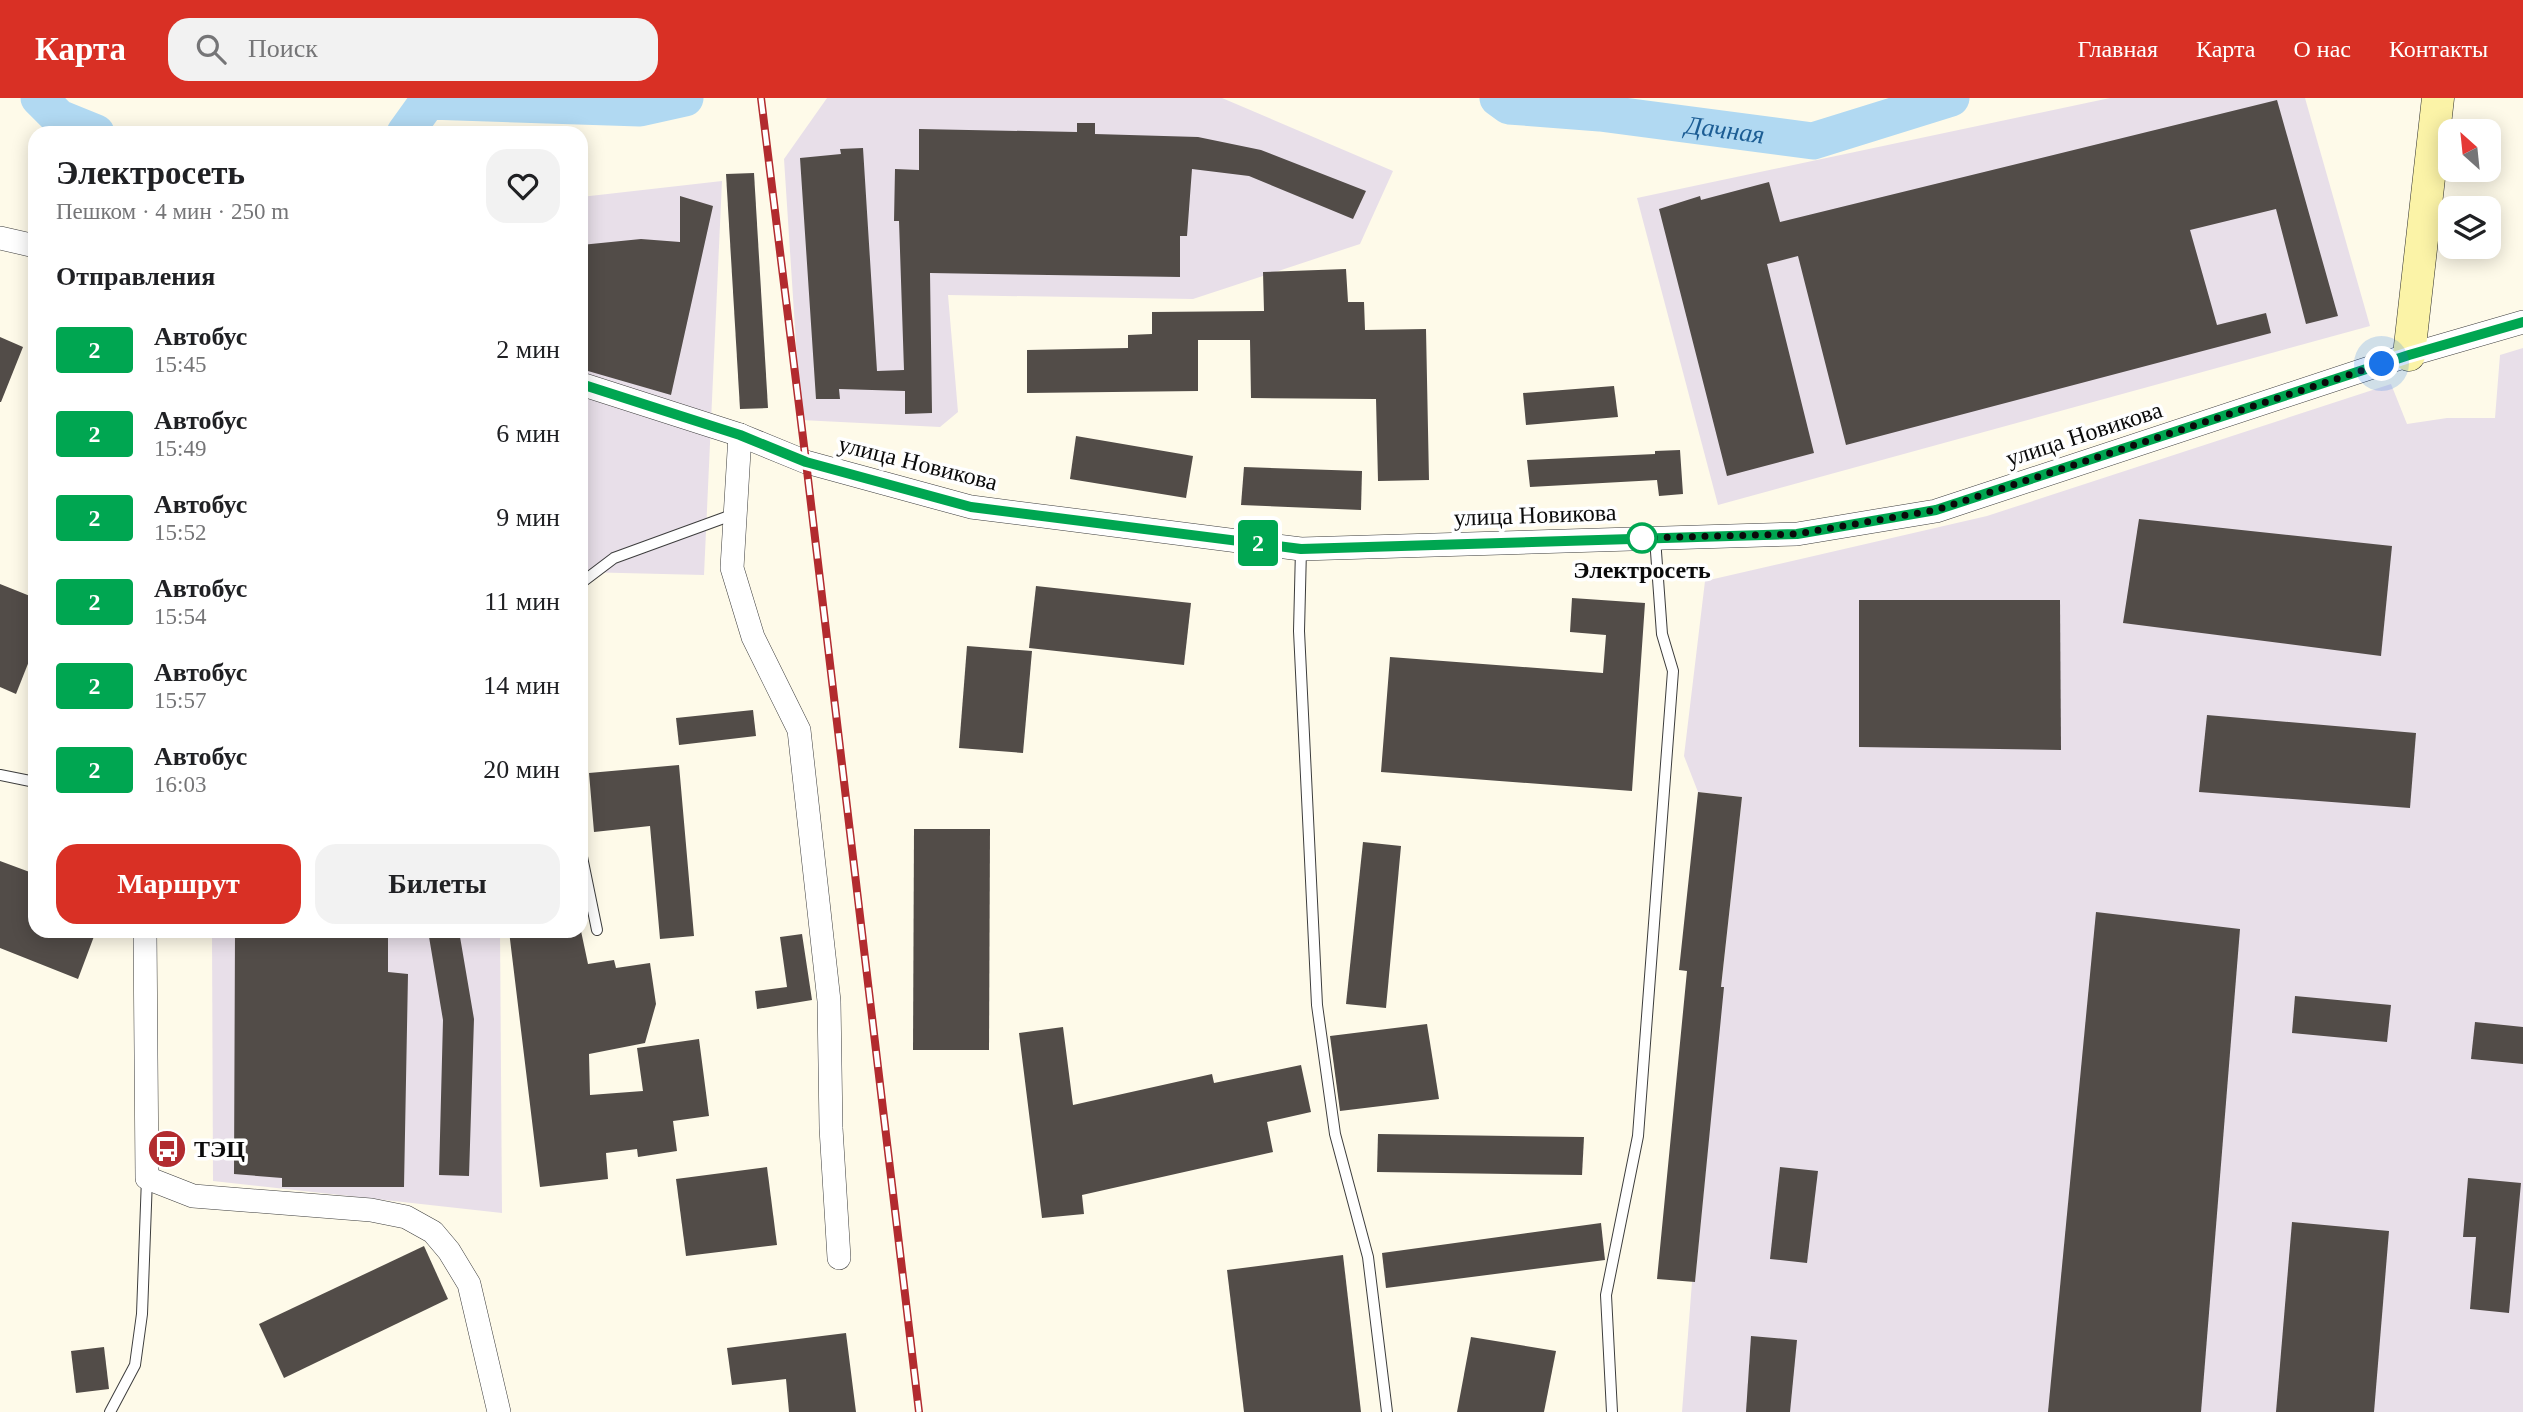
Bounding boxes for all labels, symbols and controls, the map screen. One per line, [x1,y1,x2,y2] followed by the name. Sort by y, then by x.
[168,18,658,81] search box
[192,30,230,68] icon: search
[35,31,126,67] text: Карта
[248,34,318,63] text: Поиск
[2077,36,2158,62] text: Главная
[2196,36,2255,62] text: Карта
[2293,36,2351,62] text: О нас
[2389,36,2488,62] text: Контакты
[1681,110,1766,149] water label: Дачная
[2438,119,2501,182] north arrow
[2438,119,2501,259] map controls
[486,149,560,223] button: heart
[56,155,245,191] text: Электросеть
[2438,196,2501,259] button: layers
[56,199,289,224] text: Пешком · 4 мин · 250 m
[56,262,215,291] text: Отправления
[154,322,247,351] text: Автобус
[496,335,560,364] text: 2 мин
[89,337,101,363] text: 2
[2364,346,2399,381] your location
[154,352,206,377] text: 15:45
[2003,396,2166,472] street label: улица Новикова
[154,406,247,435] text: Автобус
[496,419,560,448] text: 6 мин
[89,421,101,447] text: 2
[836,431,1000,495] street label: улица Новикова
[154,436,206,461] text: 15:49
[154,490,247,519] text: Автобус
[1453,499,1617,531] street label: улица Новикова
[496,503,560,532] text: 9 мин
[89,505,101,531] text: 2
[154,520,206,545] text: 15:52
[1235,520,1281,566] line badge: 2
[1627,523,1657,553] marker: Электросеть
[1252,530,1264,556] text: 2
[1573,557,1711,583] place label: Электросеть
[154,574,247,603] text: Автобус
[484,587,560,616] text: 11 мин
[89,589,101,615] text: 2
[154,604,206,629] text: 15:54
[154,658,247,687] text: Автобус
[483,671,560,700] text: 14 мин
[89,673,101,699] text: 2
[154,688,206,713] text: 15:57
[154,742,247,771] text: Автобус
[483,755,560,784] text: 20 мин
[89,757,101,783] text: 2
[154,772,206,797] text: 16:03
[56,844,301,924] button: Маршрут
[315,844,560,924] button: Билеты
[146,1128,188,1170] bus stop icon: ТЭЦ
[194,1136,245,1162] place label: ТЭЦ

